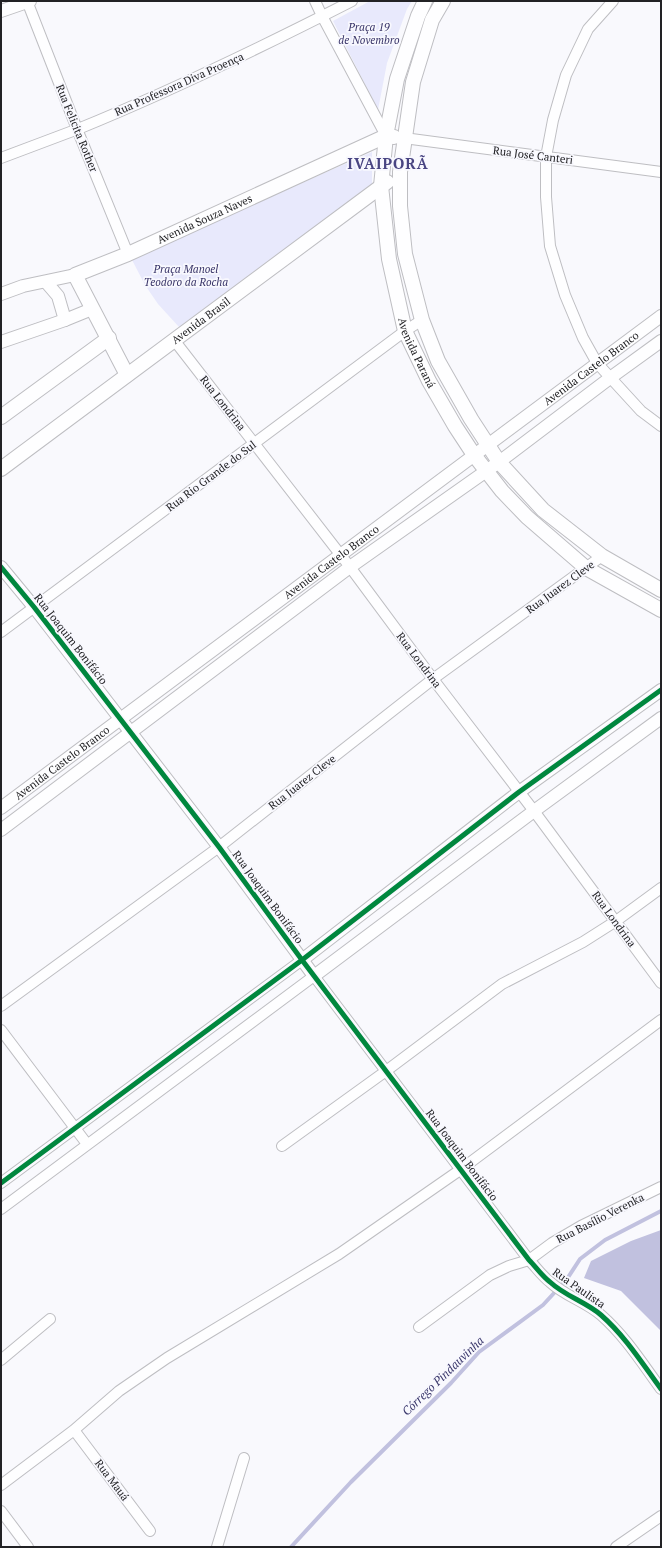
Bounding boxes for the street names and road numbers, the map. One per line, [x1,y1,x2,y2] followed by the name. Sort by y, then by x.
[112,49,246,119] street label: Rua Professora Diva Proença
[53,82,101,175] street label: Rua Felicita Rother
[492,143,574,167] street label: Rua José Canteri
[155,191,255,247] street label: Avenida Souza Naves
[169,294,233,347] street label: Avenida Brasil
[395,316,439,391] street label: Avenida Paraná
[541,328,641,408] street label: Avenida Castelo Branco
[197,373,249,434] street label: Rua Londrina
[163,438,259,514] street label: Rua Rio Grande do Sul
[281,522,382,602] street label: Avenida Castelo Branco
[523,557,597,617] street label: Rua Juarez Cleve
[31,591,111,687] street label: Rua Joaquim Bonifácio
[394,629,445,691] street label: Rua Londrina
[12,723,112,803] street label: Avenida Castelo Branco
[266,751,339,813] street label: Rua Juarez Cleve
[230,848,306,946] street label: Rua Joaquim Bonifácio
[589,888,639,950] street label: Rua Londrina
[423,1106,501,1204] street label: Rua Joaquim Bonifácio
[554,1190,647,1246] street label: Rua Basílio Verenka
[550,1265,608,1311] street label: Rua Paulista
[92,1456,132,1504] street label: Rua Mauá

